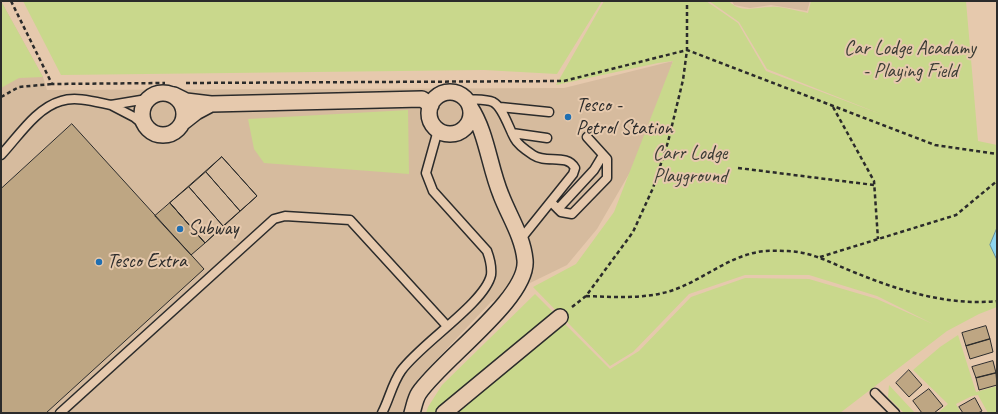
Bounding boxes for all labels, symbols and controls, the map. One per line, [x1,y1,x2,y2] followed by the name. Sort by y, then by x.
[844,37,976,84] park label: Car Lodge Acadamy - Playing Field
[576,94,672,141] place label: Tesco - Petrol Station
[563,112,573,122] marker: Tesco - Petrol Station
[653,142,727,189] park label: Carr Lodge Playground
[188,217,238,241] place label: Subway
[175,224,185,234] marker: Subway
[107,250,187,274] place label: Tesco Extra
[94,257,104,267] marker: Tesco Extra

